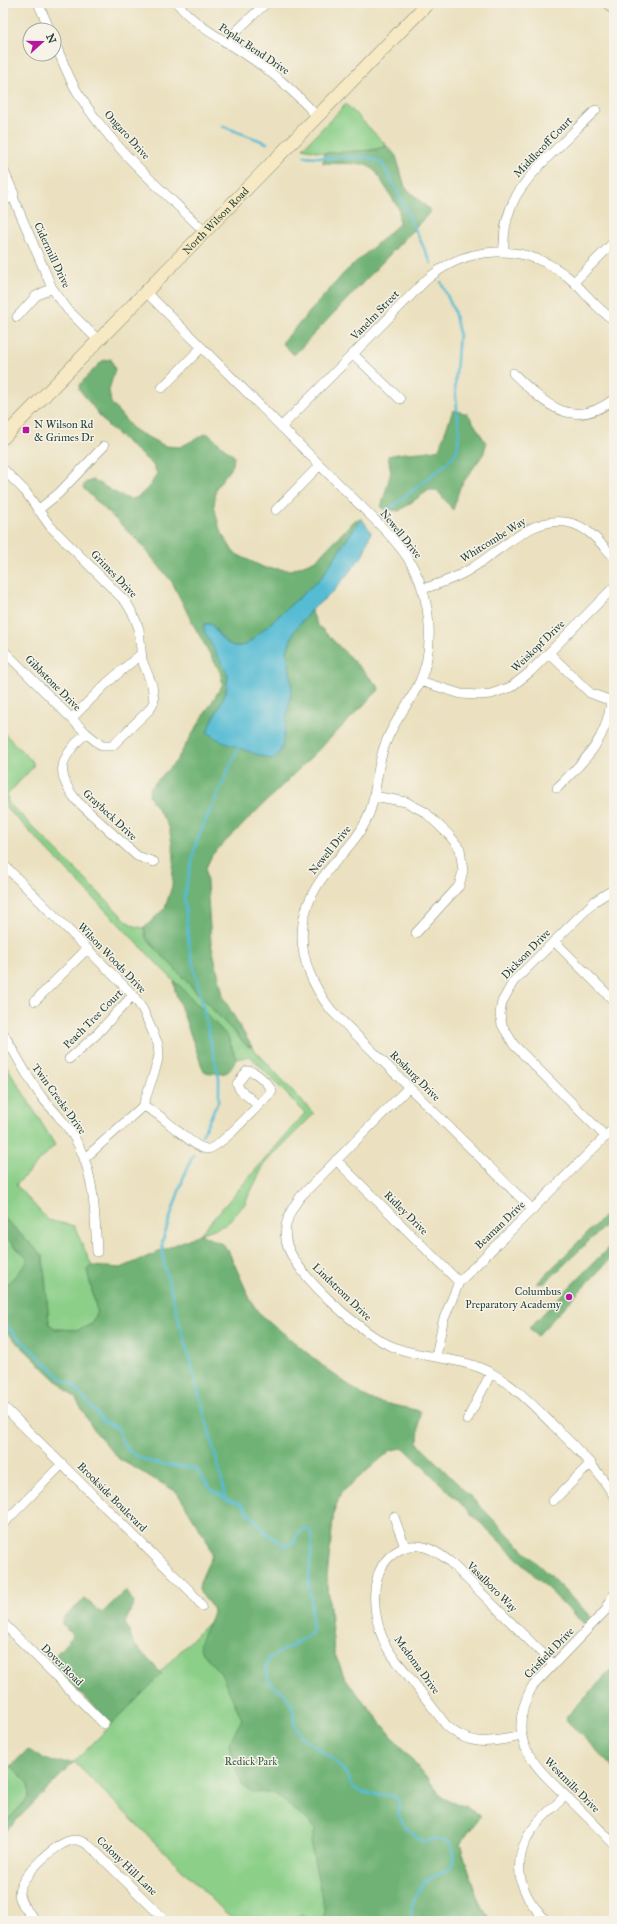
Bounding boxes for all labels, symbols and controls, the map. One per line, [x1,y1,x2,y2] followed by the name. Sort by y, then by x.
[216,21,292,78] street label: Poplar Bend Drive
[22,22,62,62] north arrow
[43,32,59,46] text: N
[102,108,153,163] street label: Ongaro Drive
[511,114,575,180] street label: Middlecoff Court
[180,184,252,257] street label: North Wilson Road
[31,220,73,290] street label: Cidermill Drive
[347,287,402,343] street label: Vanelm Street
[34,418,95,444] place label: N Wilson Rd & Grimes Dr
[21,425,31,435] marker: N Wilson Rd & Grimes Dr
[377,507,425,561] street label: Newell Drive
[458,514,529,565] street label: Whitcombe Way
[88,548,140,601] street label: Grimes Drive
[509,617,568,675] street label: Weiskopf Drive
[22,652,84,714] street label: Gibbstone Drive
[80,787,140,844] street label: Graybeck Drive
[306,823,354,877] street label: Newell Drive
[75,920,149,996] street label: Wilson Woods Drive
[499,926,553,982] street label: Dickson Drive
[61,987,125,1051] street label: Peach Tree Court
[387,1048,443,1104] street label: Rosburg Drive
[29,1061,89,1137] street label: Twin Creeks Drive
[381,1188,431,1238] street label: Ridley Drive
[472,1198,528,1252] street label: Beaman Drive
[310,1260,375,1324] street label: Lindstrom Drive
[465,1285,562,1311] place label: Columbus Preparatory Academy
[564,1292,574,1302] marker: Columbus Preparatory Academy
[75,1460,150,1535] street label: Brookside Boulevard
[463,1558,520,1615] street label: Vasalboro Way
[521,1624,577,1681] street label: Crisfield Drive
[392,1633,443,1697] street label: Medoma Drive
[38,1641,86,1689] street label: Dover Road
[225,1755,278,1768] park label: Redick Park
[542,1755,603,1816] street label: Westmills Drive
[94,1834,160,1898] street label: Colony Hill Lane

